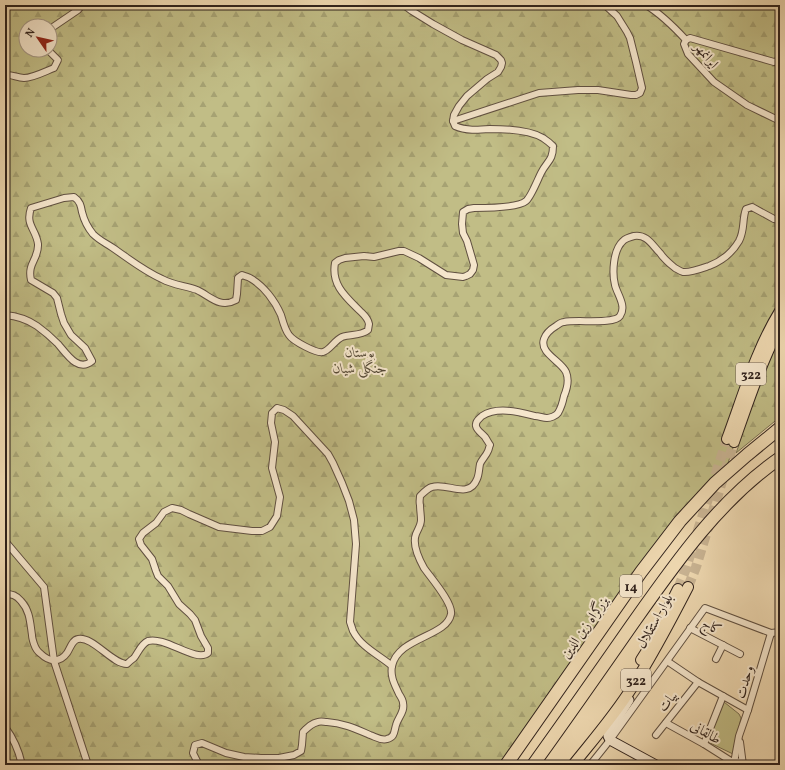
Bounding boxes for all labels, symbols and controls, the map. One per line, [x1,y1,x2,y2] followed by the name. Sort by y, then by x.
[18,18,58,58] north arrow
[22,26,39,41] text: N
[688,37,722,73] street label: ایرانمهر
[333,344,387,379] park label: بوستان جنگلی شیان
[736,363,766,385] road number: 322
[620,575,642,597] road number: 14
[632,591,678,653] street label: بلوار استقلال
[556,592,614,663] street label: بزرگراه زین الدین
[697,614,725,642] street label: کاج
[732,664,759,701] street label: وحدت
[621,669,651,691] road number: 322
[654,687,682,716] street label: بیات
[686,717,724,750] street label: طالقانی

